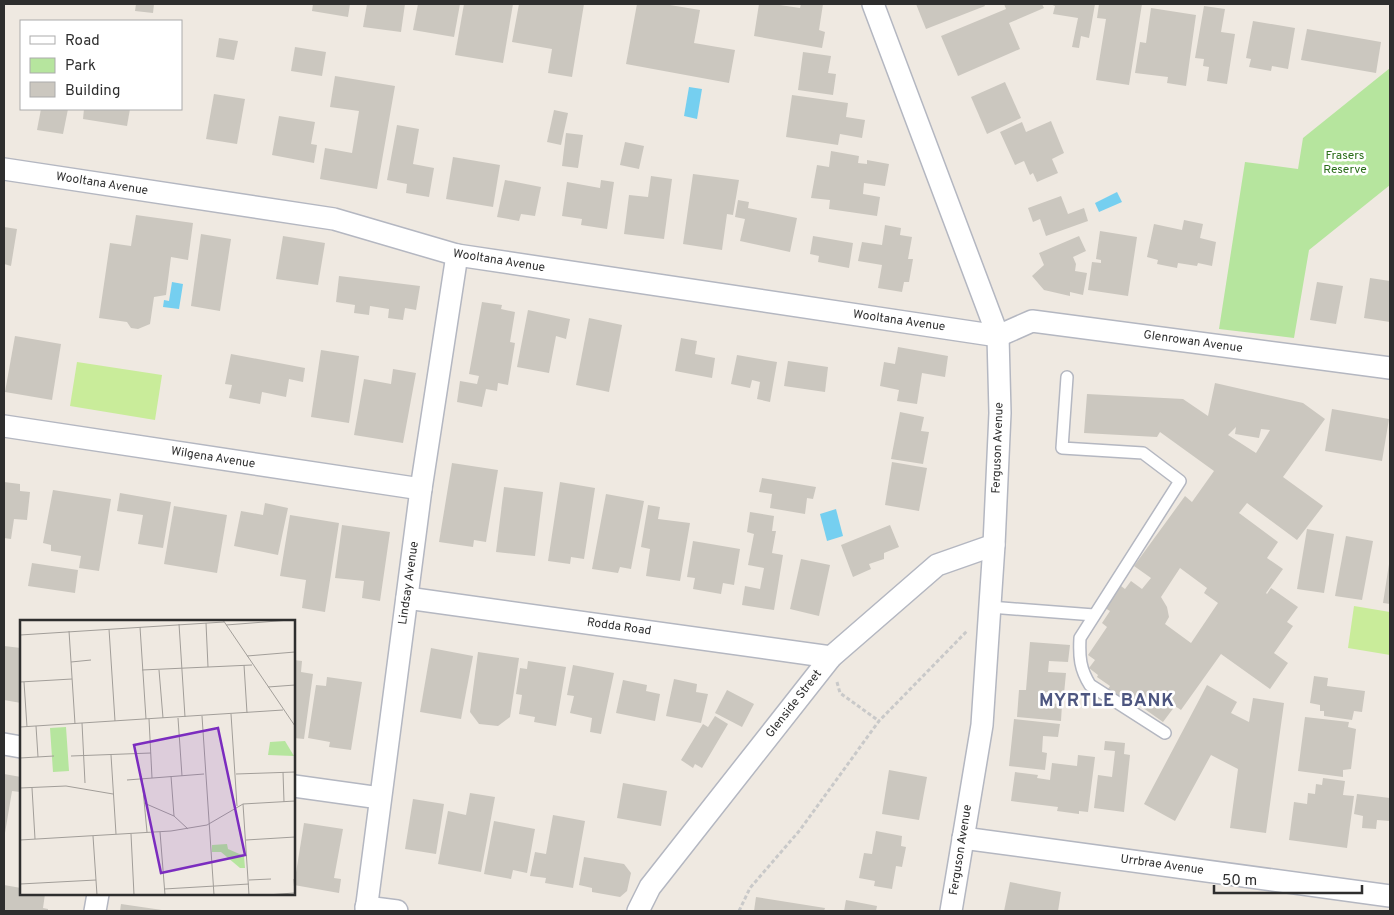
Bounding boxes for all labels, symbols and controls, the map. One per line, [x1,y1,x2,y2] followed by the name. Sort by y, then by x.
[20,20,182,110] legend
[65,32,100,51] text: Road
[65,57,96,76] text: Park
[65,82,120,101] text: Building
[1323,148,1367,178] park label: Frasers Reserve
[55,169,149,199] street label: Wooltana Avenue
[452,246,546,276] street label: Wooltana Avenue
[852,307,946,335] street label: Wooltana Avenue
[1142,327,1244,357] street label: Glenrowan Avenue
[988,402,1008,494] street label: Ferguson Avenue
[170,443,256,473] street label: Wilgena Avenue
[395,540,423,626] street label: Lindsay Avenue
[586,615,652,639] street label: Rodda Road
[20,620,295,895] inset map
[762,667,826,741] street label: Glenside Street
[1039,690,1175,713] district label: MYRTLE BANK
[946,804,976,896] street label: Ferguson Avenue
[1119,851,1205,879] street label: Urrbrae Avenue
[1214,862,1362,894] scale bar
[1222,872,1257,891] text: 50 m

